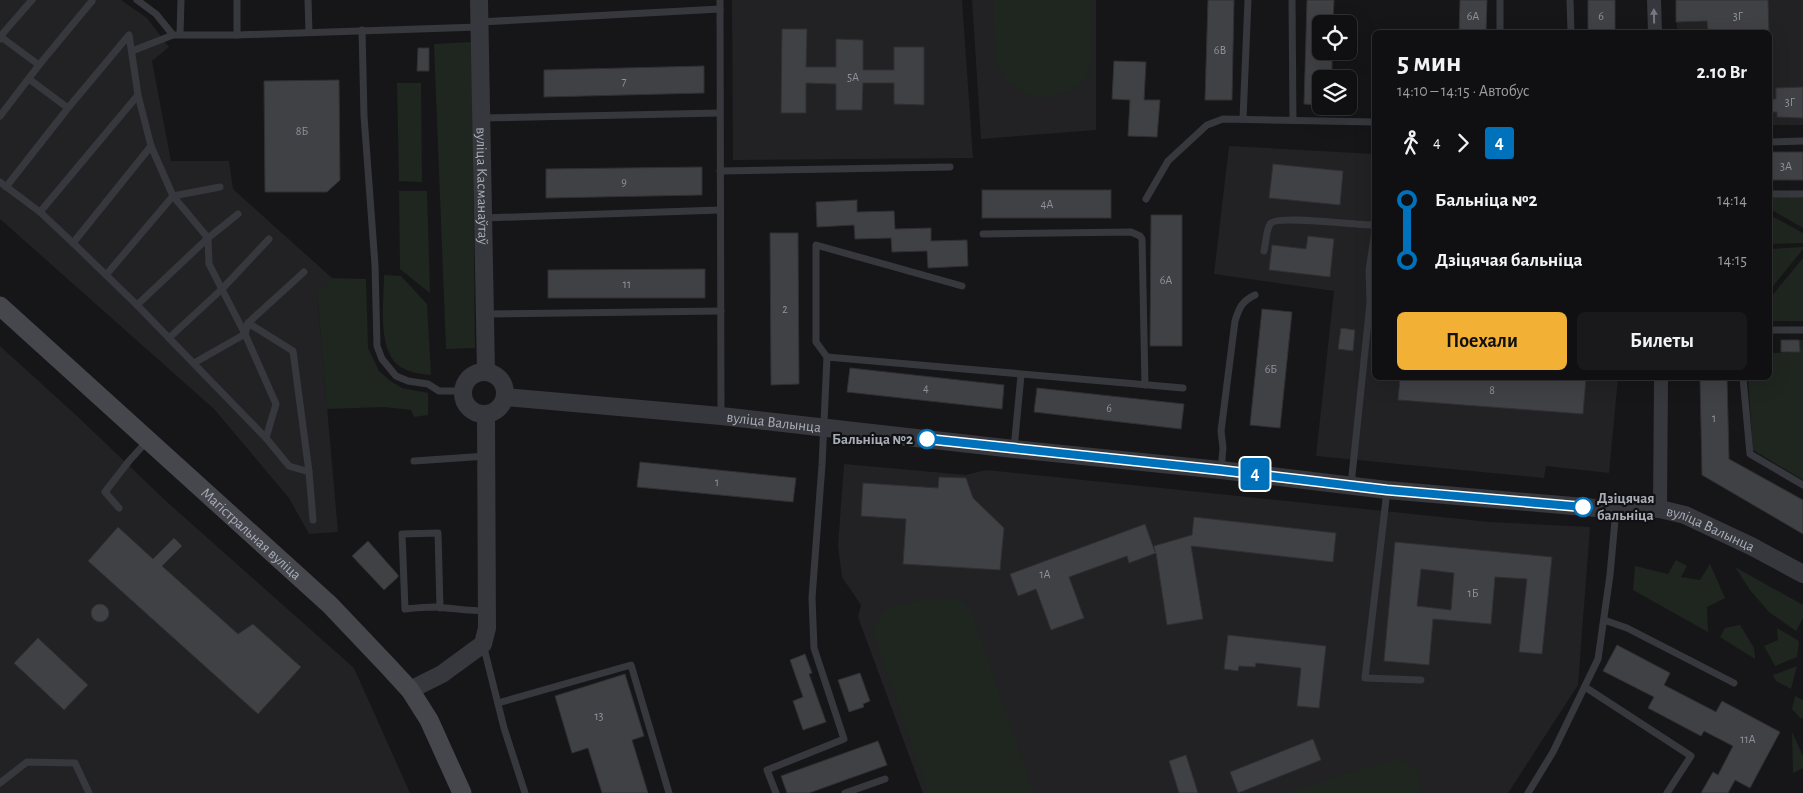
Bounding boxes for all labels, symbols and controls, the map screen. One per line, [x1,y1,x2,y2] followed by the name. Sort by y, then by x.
[1650,8,1658,24] one-way arrow
[1467,10,1479,22] house number: 6А
[1598,10,1604,22] house number: 6
[1733,10,1744,22] house number: 3Г
[1312,15,1357,115] map controls
[1312,15,1357,60] button: locate
[1214,44,1226,56] house number: 6В
[1397,49,1461,77] text: 5 мин
[1697,63,1747,82] text: 2.10 Br
[1312,70,1357,115] button: layers
[847,71,859,83] house number: 5А
[621,75,627,87] house number: 7
[1397,83,1530,99] text: 14:10 – 14:15 · Автобус
[1785,96,1796,108] house number: 3Г
[296,125,308,137] house number: 8Б
[473,127,491,246] street label: вуліца Касманаўтаў
[1397,129,1425,157] icon: walk
[1449,129,1477,157] icon: forward
[1433,134,1441,150] text: 4
[1495,134,1504,152] text: 4
[1780,160,1792,172] house number: 3А
[621,176,627,188] house number: 9
[1435,191,1538,210] text: Бальніца №2
[1717,192,1747,208] text: 14:14
[1041,198,1053,210] house number: 4А
[1435,251,1583,270] text: Дзіцячая бальніца
[1718,252,1747,268] text: 14:15
[1160,274,1172,286] house number: 6А
[623,278,631,290] house number: 11
[782,303,788,315] house number: 2
[1397,312,1567,370] button: Поехали
[1577,312,1747,370] button: Билеты
[1265,363,1277,375] house number: 6Б
[923,382,929,394] house number: 4
[1489,384,1495,396] house number: 8
[1106,402,1112,414] house number: 6
[726,410,822,435] street label: вуліца Валынца
[1712,412,1716,424] house number: 1
[917,429,937,449] marker: Бальніца №2
[832,432,913,447] place label: Бальніца №2
[1239,458,1271,490] line badge: 4
[1250,465,1260,483] text: 4
[715,476,719,488] house number: 1
[198,485,304,583] street label: Магістральная вуліца
[1597,491,1655,523] place label: Дзіцячая бальніца
[1573,497,1593,517] marker: Дзіцячая бальніца
[1665,504,1757,555] street label: вуліца Валынца
[1039,568,1051,580] house number: 1А
[1468,587,1479,599] house number: 1Б
[594,710,604,722] house number: 13
[1740,733,1756,745] house number: 11А

